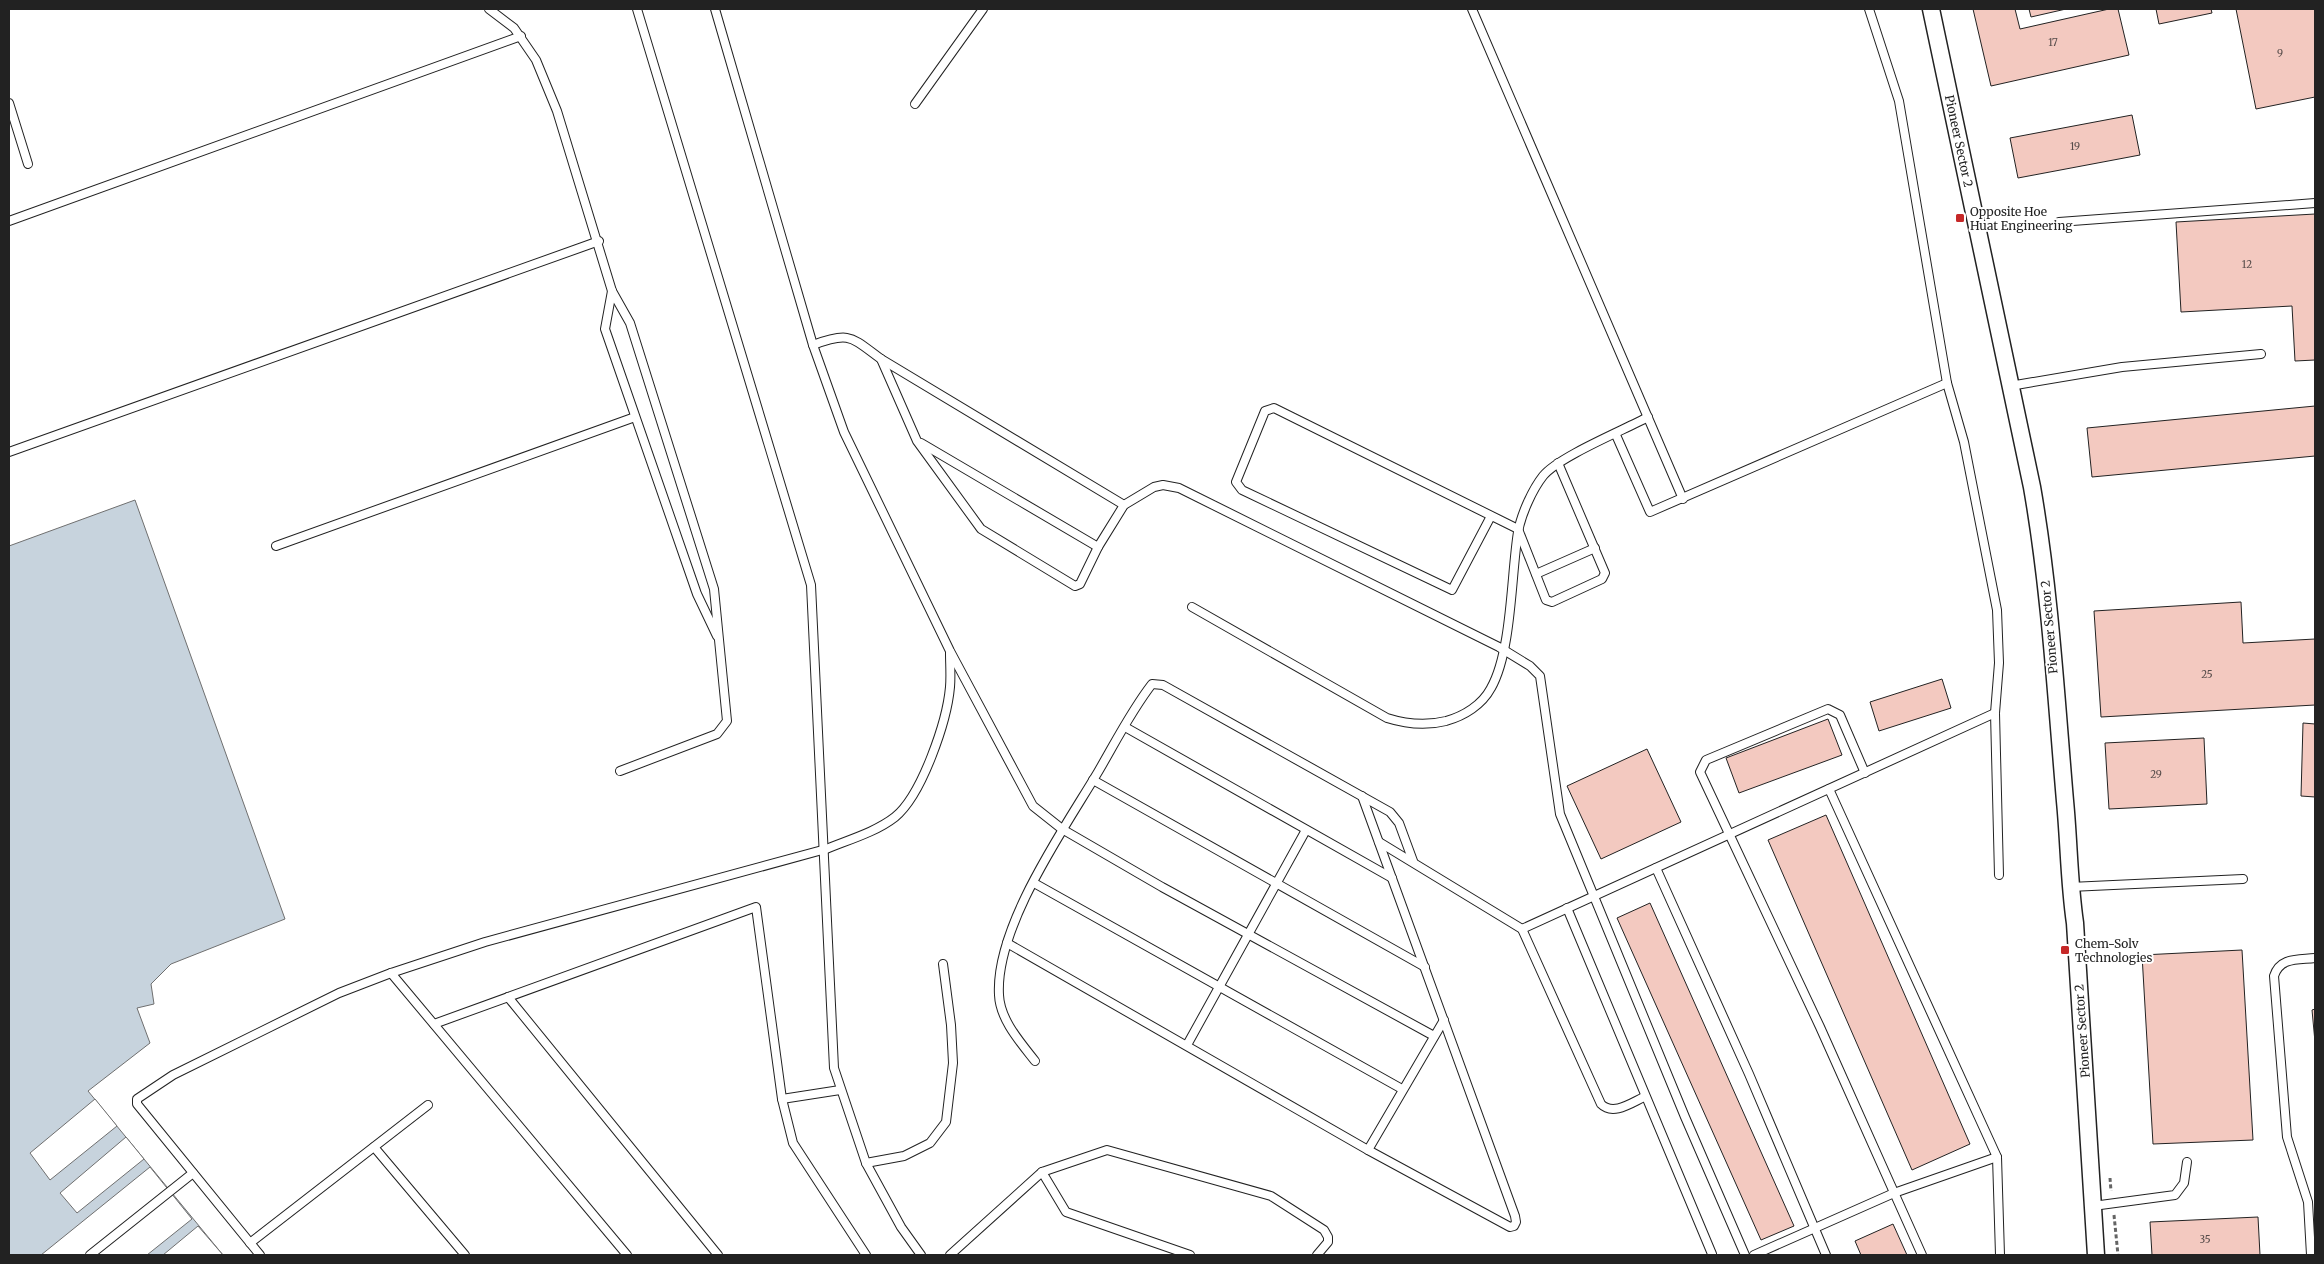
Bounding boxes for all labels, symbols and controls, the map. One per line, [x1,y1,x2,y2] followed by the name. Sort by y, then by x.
[2048,36,2058,49] house number: 17
[2277,47,2283,60] house number: 9
[1942,93,1976,189] street label: Pioneer Sector 2
[2070,140,2080,153] house number: 19
[1970,204,2073,233] place label: Opposite Hoe Huat Engineering
[1954,212,1966,224] marker: Opposite Hoe Huat Engineering
[2242,258,2252,271] house number: 12
[2037,580,2061,674] street label: Pioneer Sector 2
[2201,668,2213,681] house number: 25
[2150,768,2162,781] house number: 29
[2075,936,2152,965] place label: Chem-Solv Technologies
[2059,944,2071,956] marker: Chem-Solv Technologies
[2071,984,2093,1078] street label: Pioneer Sector 2
[2199,1233,2211,1246] house number: 35

